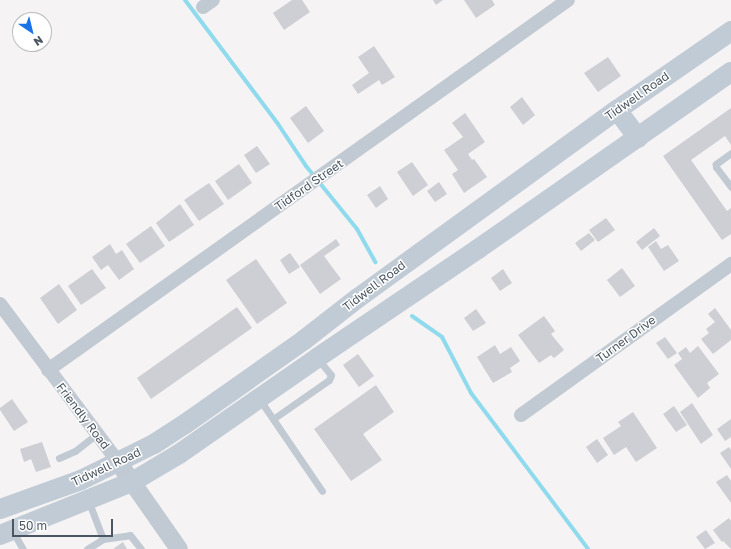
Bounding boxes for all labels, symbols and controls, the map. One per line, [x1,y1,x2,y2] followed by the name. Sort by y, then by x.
[12,12,52,52] north arrow
[31,34,46,49] text: N
[602,69,672,123] street label: Tidwell Road
[272,156,346,214] street label: Tidford Street
[340,258,408,314] street label: Tidwell Road
[593,313,659,365] street label: Turner Drive
[53,380,113,452] street label: Friendly Road
[69,445,143,489] street label: Tidwell Road
[14,511,115,537] scale bar
[19,518,47,533] text: 50 m

